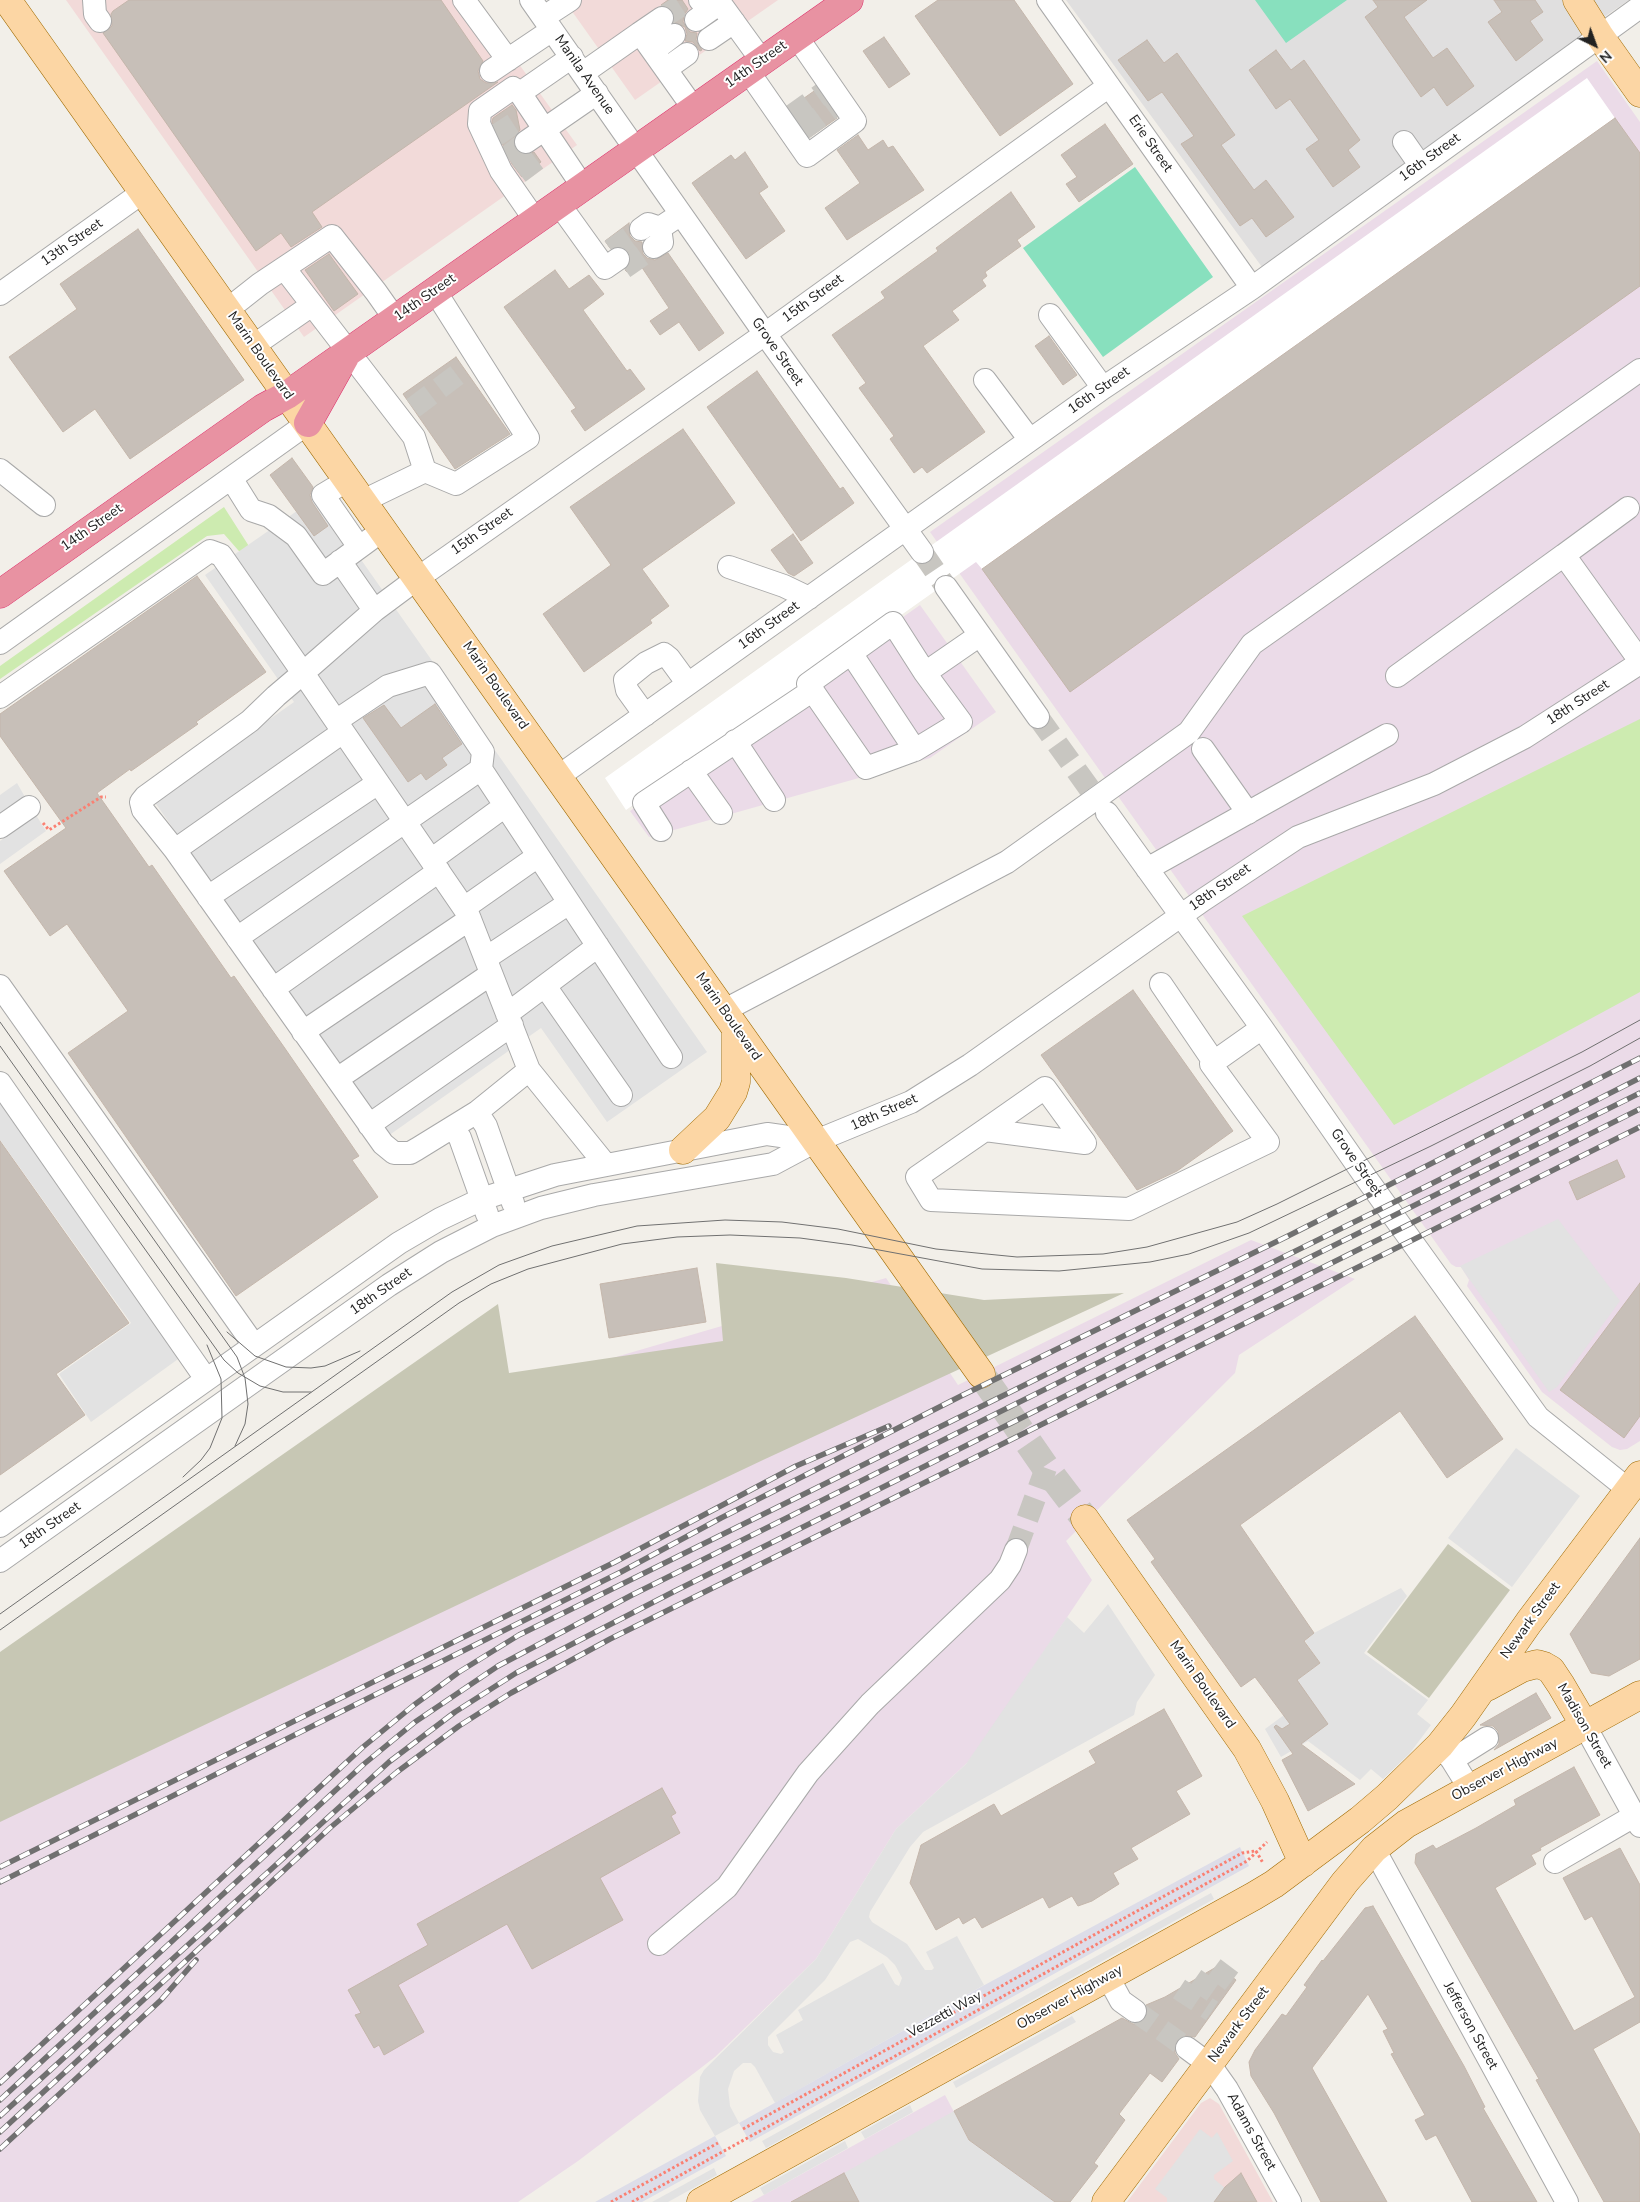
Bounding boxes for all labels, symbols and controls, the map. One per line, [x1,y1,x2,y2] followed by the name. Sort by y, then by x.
[1570,20,1620,70] north arrow
[550,32,618,118] street label: Manila Avenue
[722,38,790,92] street label: 14th Street
[1595,46,1616,67] text: N
[1124,112,1176,176] street label: Erie Street
[1396,130,1464,186] street label: 16th Street
[38,216,106,270] street label: 13th Street
[391,271,459,325] street label: 14th Street
[779,271,847,327] street label: 15th Street
[223,309,297,403] street label: Marin Boulevard
[747,315,807,389] street label: Grove Street
[1065,364,1133,418] street label: 16th Street
[58,501,126,555] street label: 14th Street
[448,505,516,559] street label: 15th Street
[735,598,803,654] street label: 16th Street
[458,639,532,733] street label: Marin Boulevard
[1543,676,1613,730] street label: 18th Street
[1186,861,1254,915] street label: 18th Street
[691,970,765,1064] street label: Marin Boulevard
[848,1091,920,1135] street label: 18th Street
[1326,1126,1386,1200] street label: Grove Street
[347,1265,415,1319] street label: 18th Street
[16,1499,84,1553] street label: 18th Street
[1498,1579,1564,1663] street label: Newark Street
[1165,1638,1239,1732] street label: Marin Boulevard
[1553,1681,1615,1771] street label: Madison Street
[1449,1735,1561,1805] street label: Observer Highway
[1014,1962,1126,2034] street label: Observer Highway
[1439,1979,1501,2073] street label: Jefferson Street
[1205,1984,1273,2066] street label: Newark Street
[905,1988,985,2042] street label: Vezzetti Way
[1223,2090,1279,2174] street label: Adams Street

